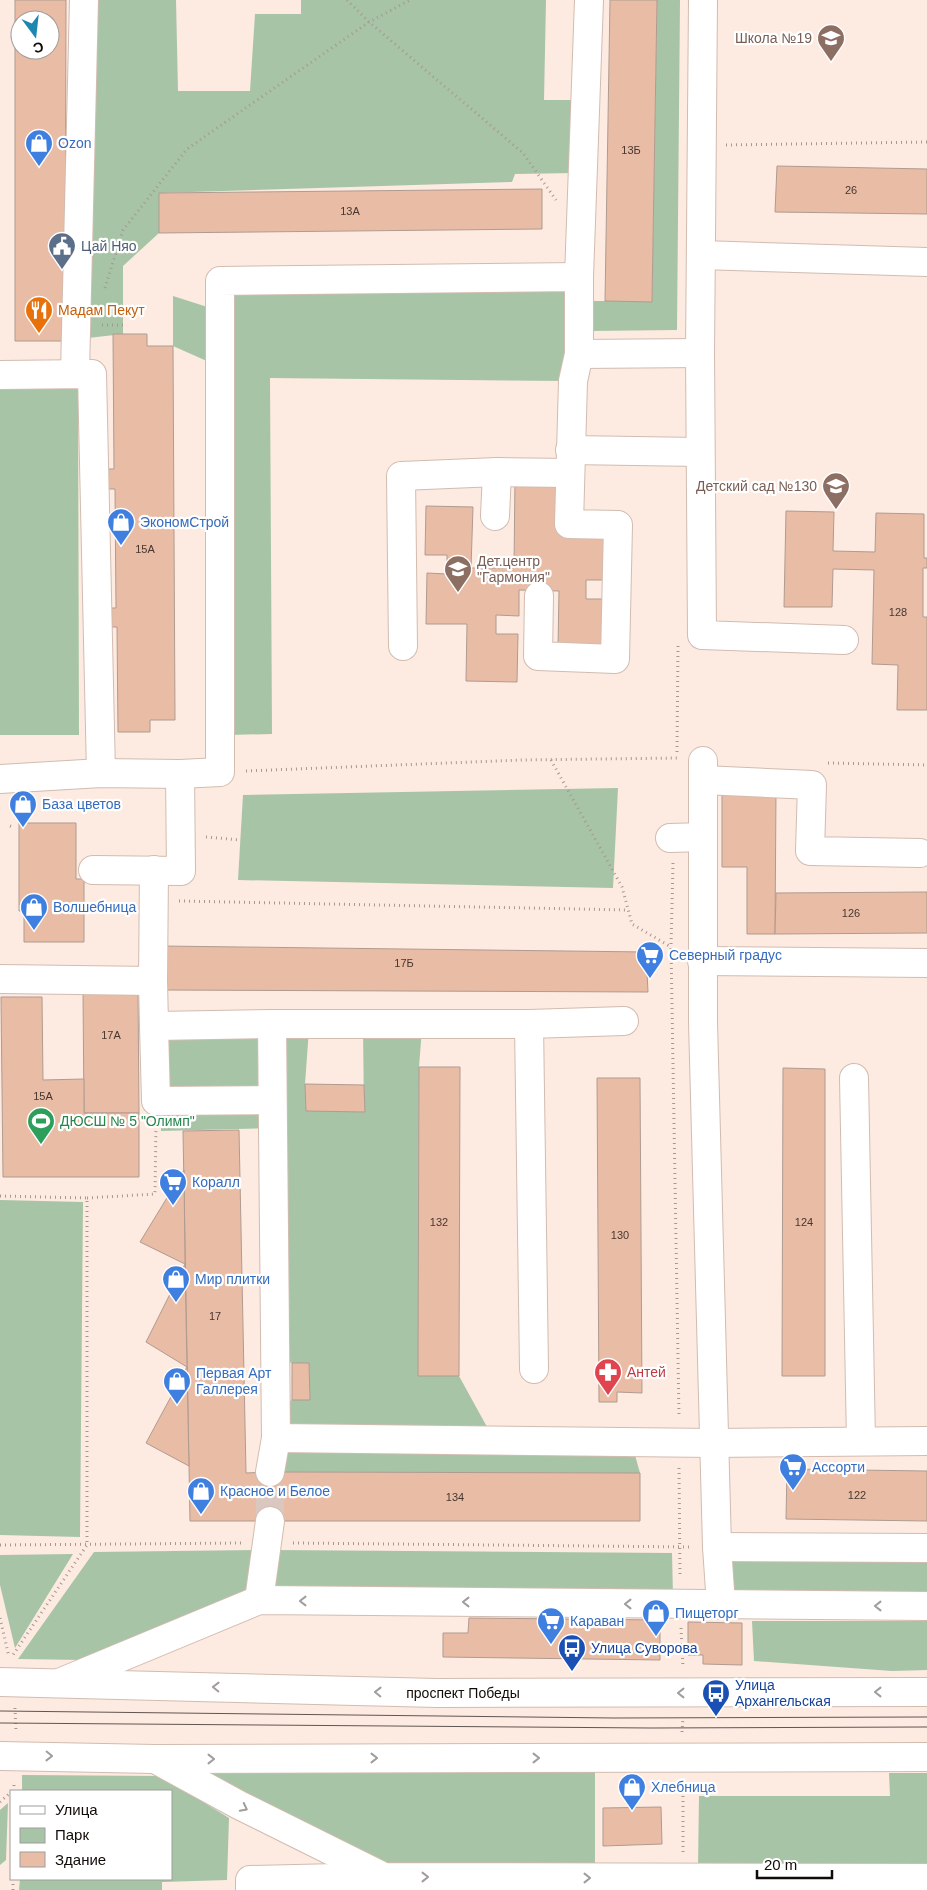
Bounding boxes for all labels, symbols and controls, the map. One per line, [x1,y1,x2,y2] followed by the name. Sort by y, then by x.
[10,10,60,60] north arrow
[816,23,846,62] school or university icon: Школа №19
[735,30,812,46] place label: Школа №19
[31,39,45,57] text: С
[24,128,54,167] shop icon: Ozon
[58,135,91,151] place label: Ozon
[621,144,641,156] house number: 13Б
[845,184,857,196] house number: 26
[340,205,360,217] house number: 13А
[47,231,77,270] public building icon: Цай Няо
[81,238,137,254] place label: Цай Няо
[24,295,54,334] restaurant icon: Мадам Пекут
[58,302,145,318] place label: Мадам Пекут
[821,471,851,510] school or university icon: Детский сад №130
[696,478,817,494] place label: Детский сад №130
[106,507,136,546] shop icon: ЭкономСтрой
[140,514,229,530] place label: ЭкономСтрой
[135,543,155,555] house number: 15А
[477,553,550,585] place label: Дет.центр "Гармония"
[443,554,473,593] school or university icon: Дет.центр "Гармония"
[889,606,907,618] house number: 128
[8,789,38,828] shop icon: База цветов
[42,796,121,812] place label: База цветов
[19,892,49,931] shop icon: Волшебница
[53,899,136,915] place label: Волшебница
[842,907,860,919] house number: 126
[635,940,665,979] supermarket icon: Северный градус
[669,947,782,963] place label: Северный градус
[394,957,414,969] house number: 17Б
[101,1029,121,1041] house number: 17А
[33,1090,53,1102] house number: 15А
[26,1106,56,1145] sports icon: ДЮСШ № 5 "Олимп"
[60,1113,195,1129] place label: ДЮСШ № 5 "Олимп"
[158,1167,188,1206] supermarket icon: Коралл
[192,1174,240,1190] place label: Коралл
[430,1216,448,1228] house number: 132
[795,1216,813,1228] house number: 124
[611,1229,629,1241] house number: 130
[161,1264,191,1303] shop icon: Мир плитки
[195,1271,270,1287] place label: Мир плитки
[209,1310,221,1322] house number: 17
[593,1357,623,1396] pharmacy icon: Антей
[627,1364,666,1380] place label: Антей
[196,1365,272,1397] place label: Первая Арт Галлерея
[162,1366,192,1405] shop icon: Первая Арт Галлерея
[778,1452,808,1491] supermarket icon: Ассорти
[812,1459,865,1475] place label: Ассорти
[186,1476,216,1515] shop icon: Красное и Белое
[220,1483,330,1499] place label: Красное и Белое
[848,1489,866,1501] house number: 122
[446,1491,464,1503] house number: 134
[299,1596,307,1606] one-way arrow
[462,1597,470,1607] one-way arrow
[641,1598,671,1637] shop icon: Пищеторг
[624,1599,632,1609] one-way arrow
[874,1601,882,1611] one-way arrow
[675,1605,739,1621] place label: Пищеторг
[536,1606,566,1645] supermarket icon: Караван
[570,1613,624,1629] place label: Караван
[557,1633,587,1672] bus stop icon: Улица Суворова
[591,1640,698,1656] place label: Улица Суворова
[735,1677,831,1709] place label: Улица Архангельская
[701,1678,731,1717] bus stop icon: Улица Архангельская
[212,1682,220,1693] one-way arrow
[406,1685,520,1701] street label: проспект Победы
[374,1686,382,1697] one-way arrow
[874,1687,882,1697] one-way arrow
[677,1688,684,1698] one-way arrow
[45,1751,53,1762] one-way arrow
[370,1753,378,1763] one-way arrow
[532,1753,540,1763] one-way arrow
[208,1754,215,1764] one-way arrow
[617,1772,647,1811] shop icon: Хлебница
[651,1779,716,1795] place label: Хлебница
[10,1790,172,1880] legend
[55,1801,98,1818] text: Улица
[239,1802,248,1812] one-way arrow
[55,1826,89,1843] text: Парк
[757,1848,832,1880] scale bar
[55,1851,106,1868] text: Здание
[764,1856,797,1873] text: 20 m
[422,1872,429,1882] one-way arrow
[584,1873,592,1883] one-way arrow

